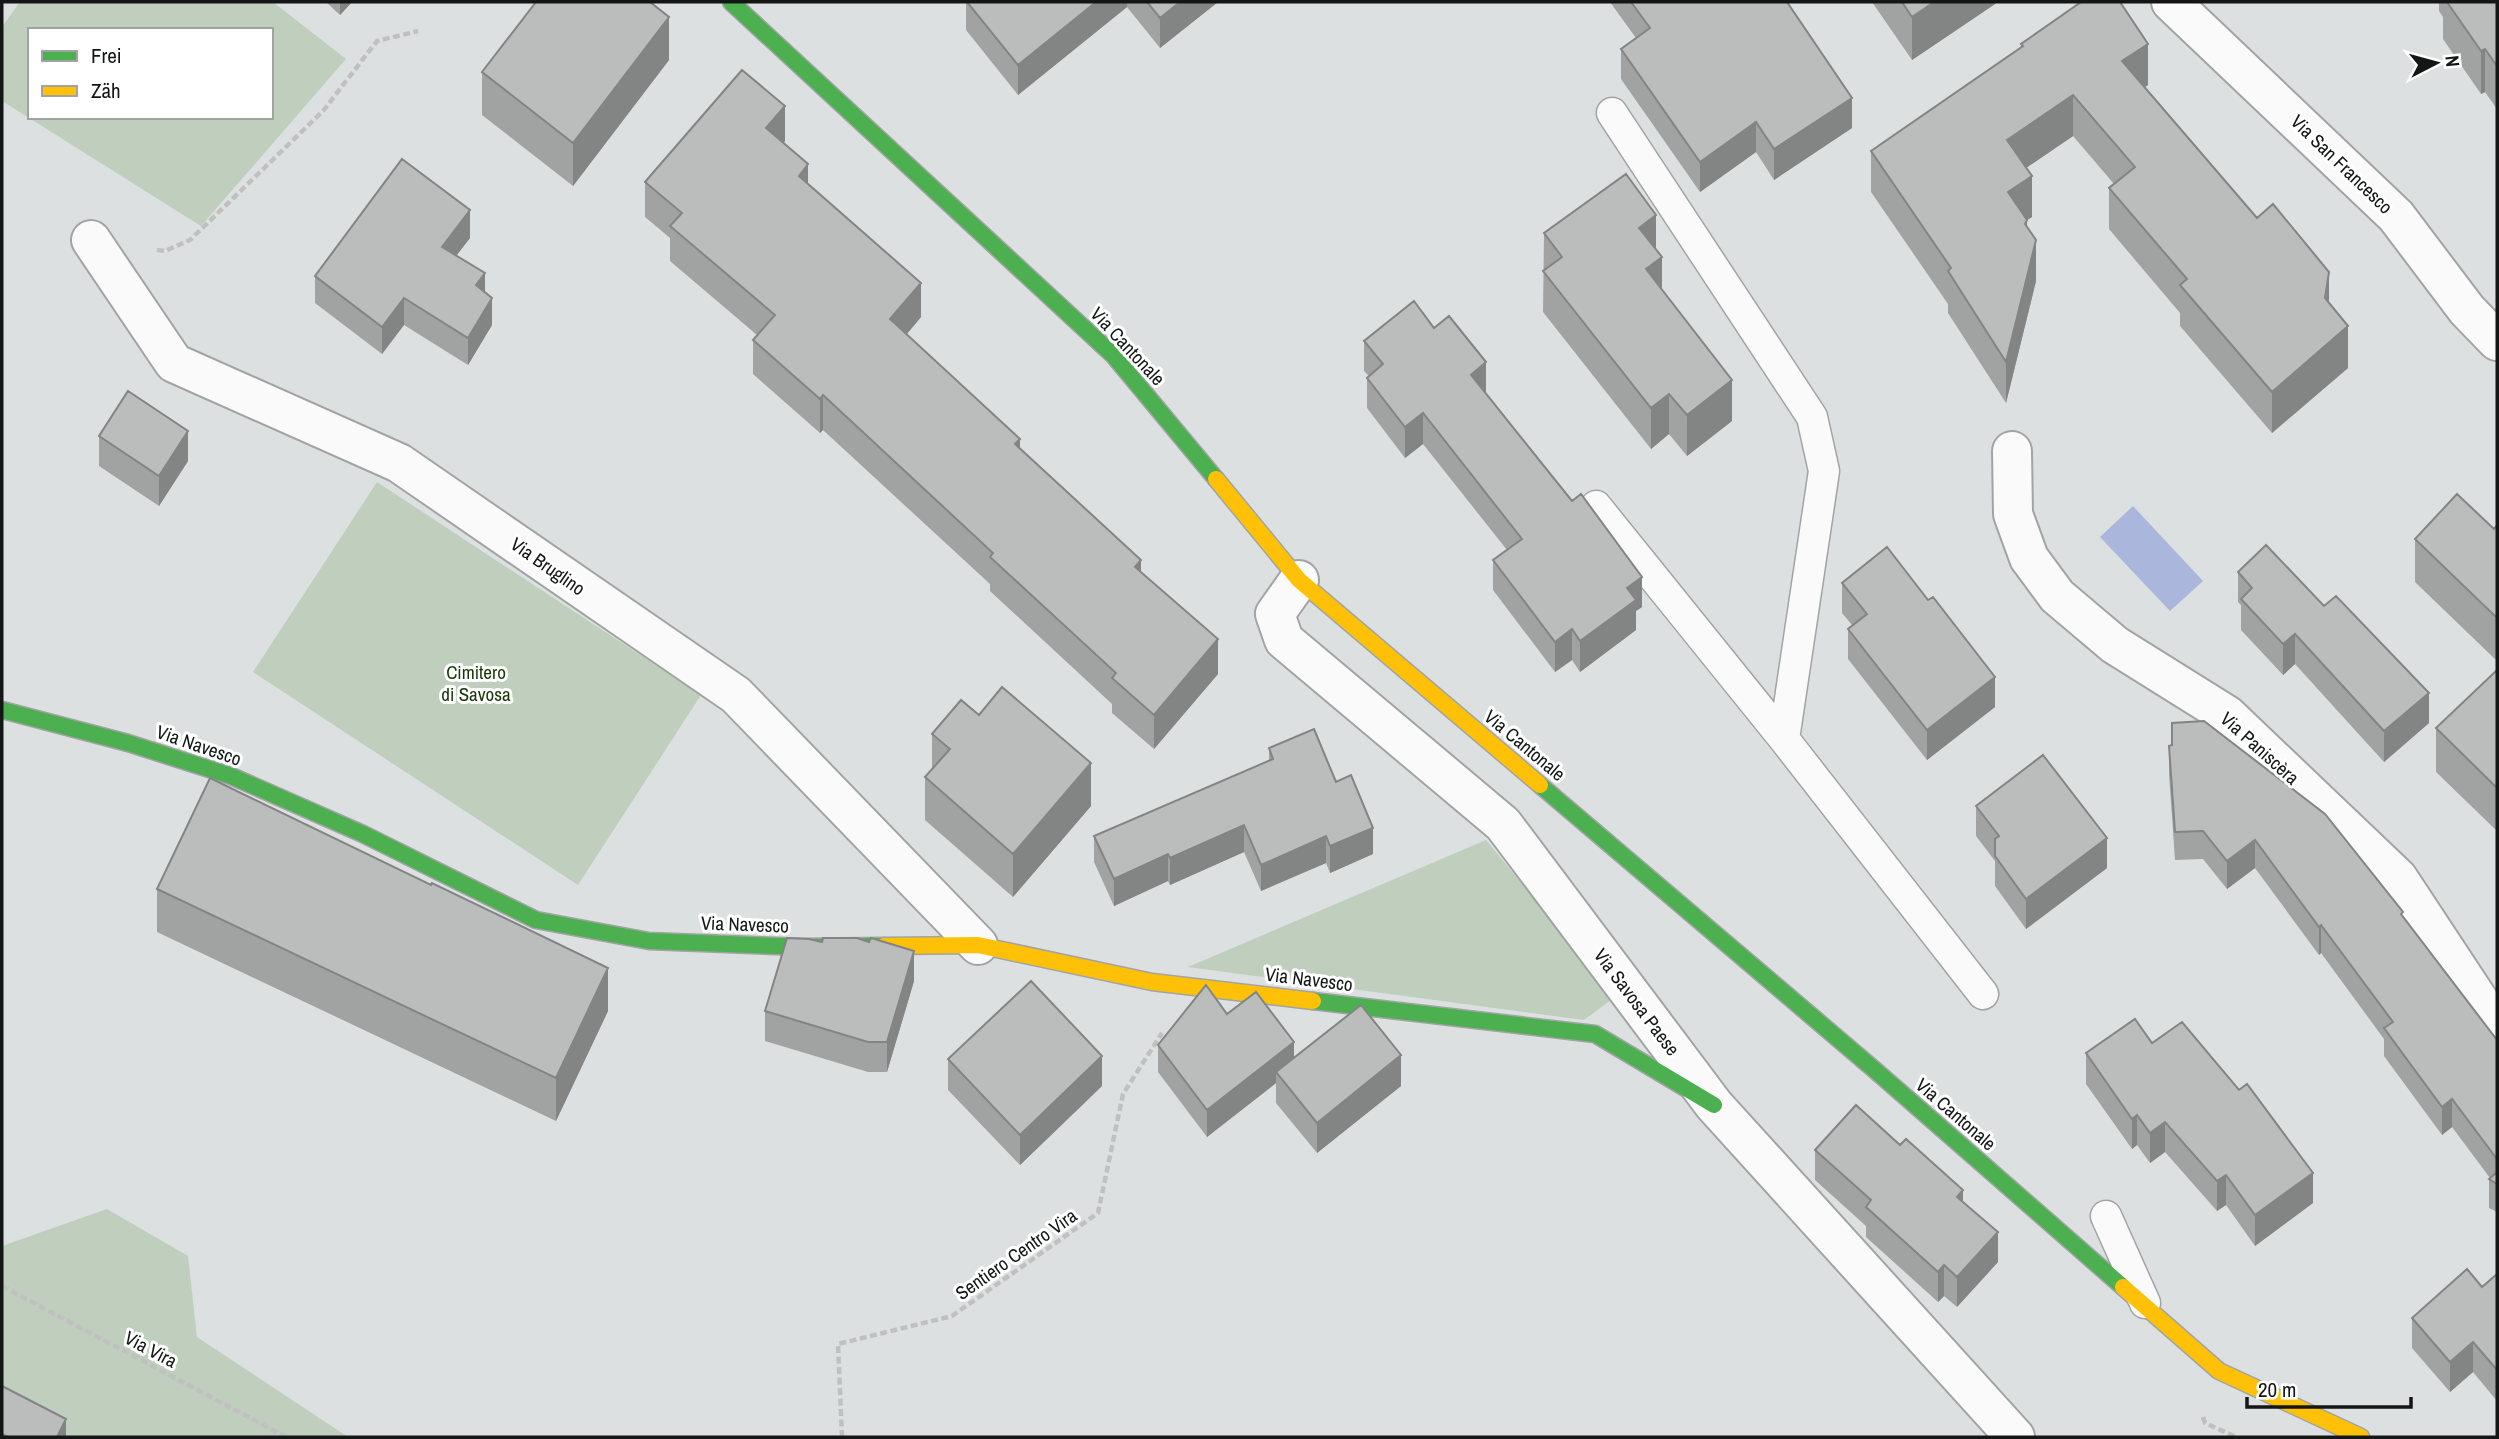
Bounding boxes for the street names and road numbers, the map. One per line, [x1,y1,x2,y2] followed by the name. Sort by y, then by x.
[2285,109,2399,219] street label: Via San Francesco
[1085,301,1171,391] street label: Via Cantonale
[506,531,590,601] street label: Via Bruglino
[1479,703,1571,787] street label: Via Cantonale
[2215,706,2305,791] street label: Via Paniscèra
[153,718,245,772] street label: Via Navesco
[701,909,789,939] street label: Via Navesco
[1588,943,1686,1061] street label: Via Savosa Paese
[1264,961,1354,997] street label: Via Navesco
[1910,1072,2002,1156] street label: Via Cantonale
[950,1202,1082,1306] street label: Sentiero Centro Vira
[120,1324,182,1374] street label: Via Vira

